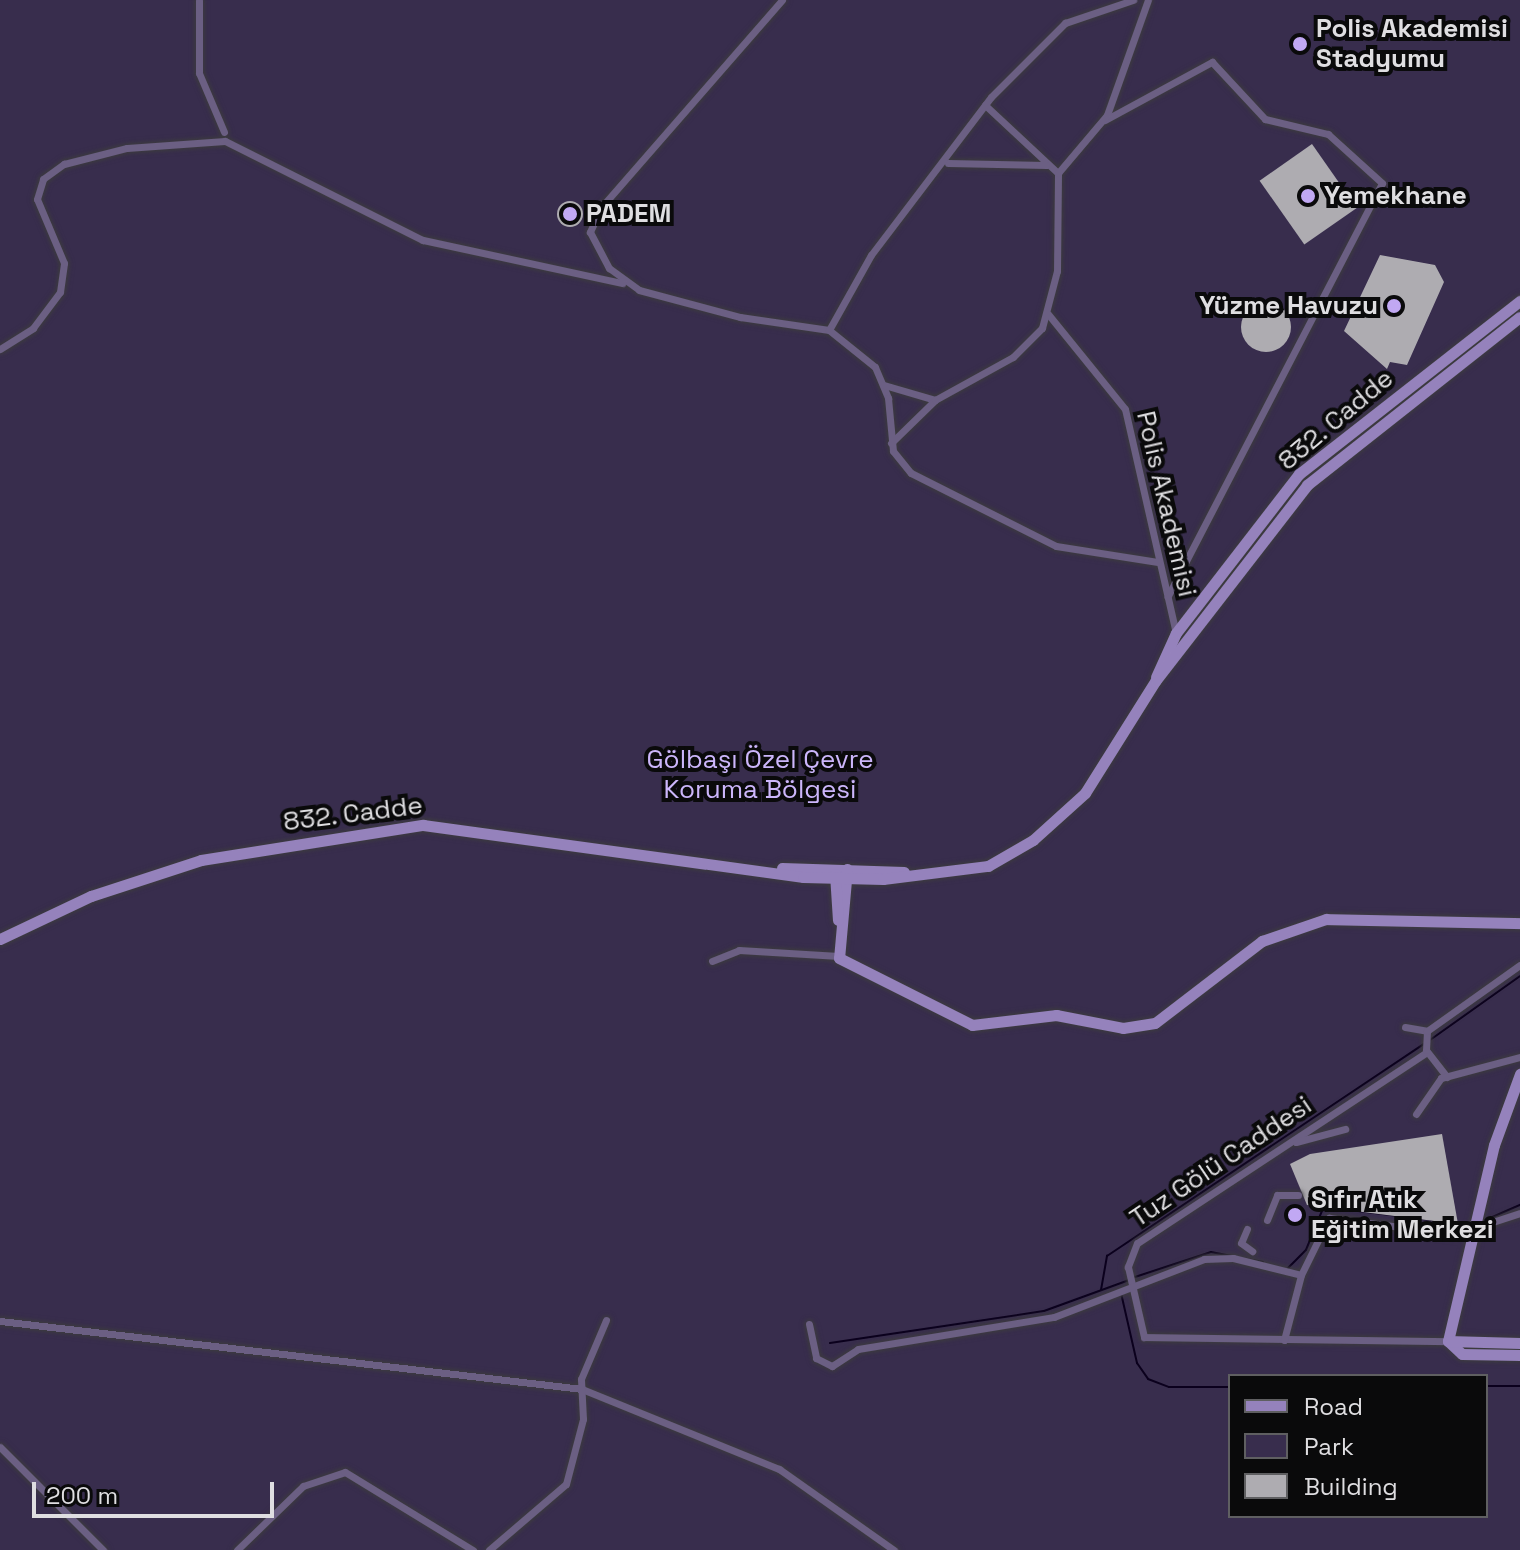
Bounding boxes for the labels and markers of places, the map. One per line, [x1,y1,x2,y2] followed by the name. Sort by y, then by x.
[1316,13,1508,74] place label: Polis Akademisi Stadyumu
[1291,35,1309,53] marker: Polis Akademisi Stadyumu
[1324,180,1467,212] place label: Yemekhane
[1299,187,1317,205] marker: Yemekhane
[586,198,671,230] place label: PADEM
[561,205,579,223] marker: PADEM
[1199,290,1378,322] place label: Yüzme Havuzu
[1385,297,1403,315] marker: Yüzme Havuzu
[1311,1184,1494,1246] place label: Sıfır Atık Eğitim Merkezi
[1286,1206,1304,1224] marker: Sıfır Atık Eğitim Merkezi

